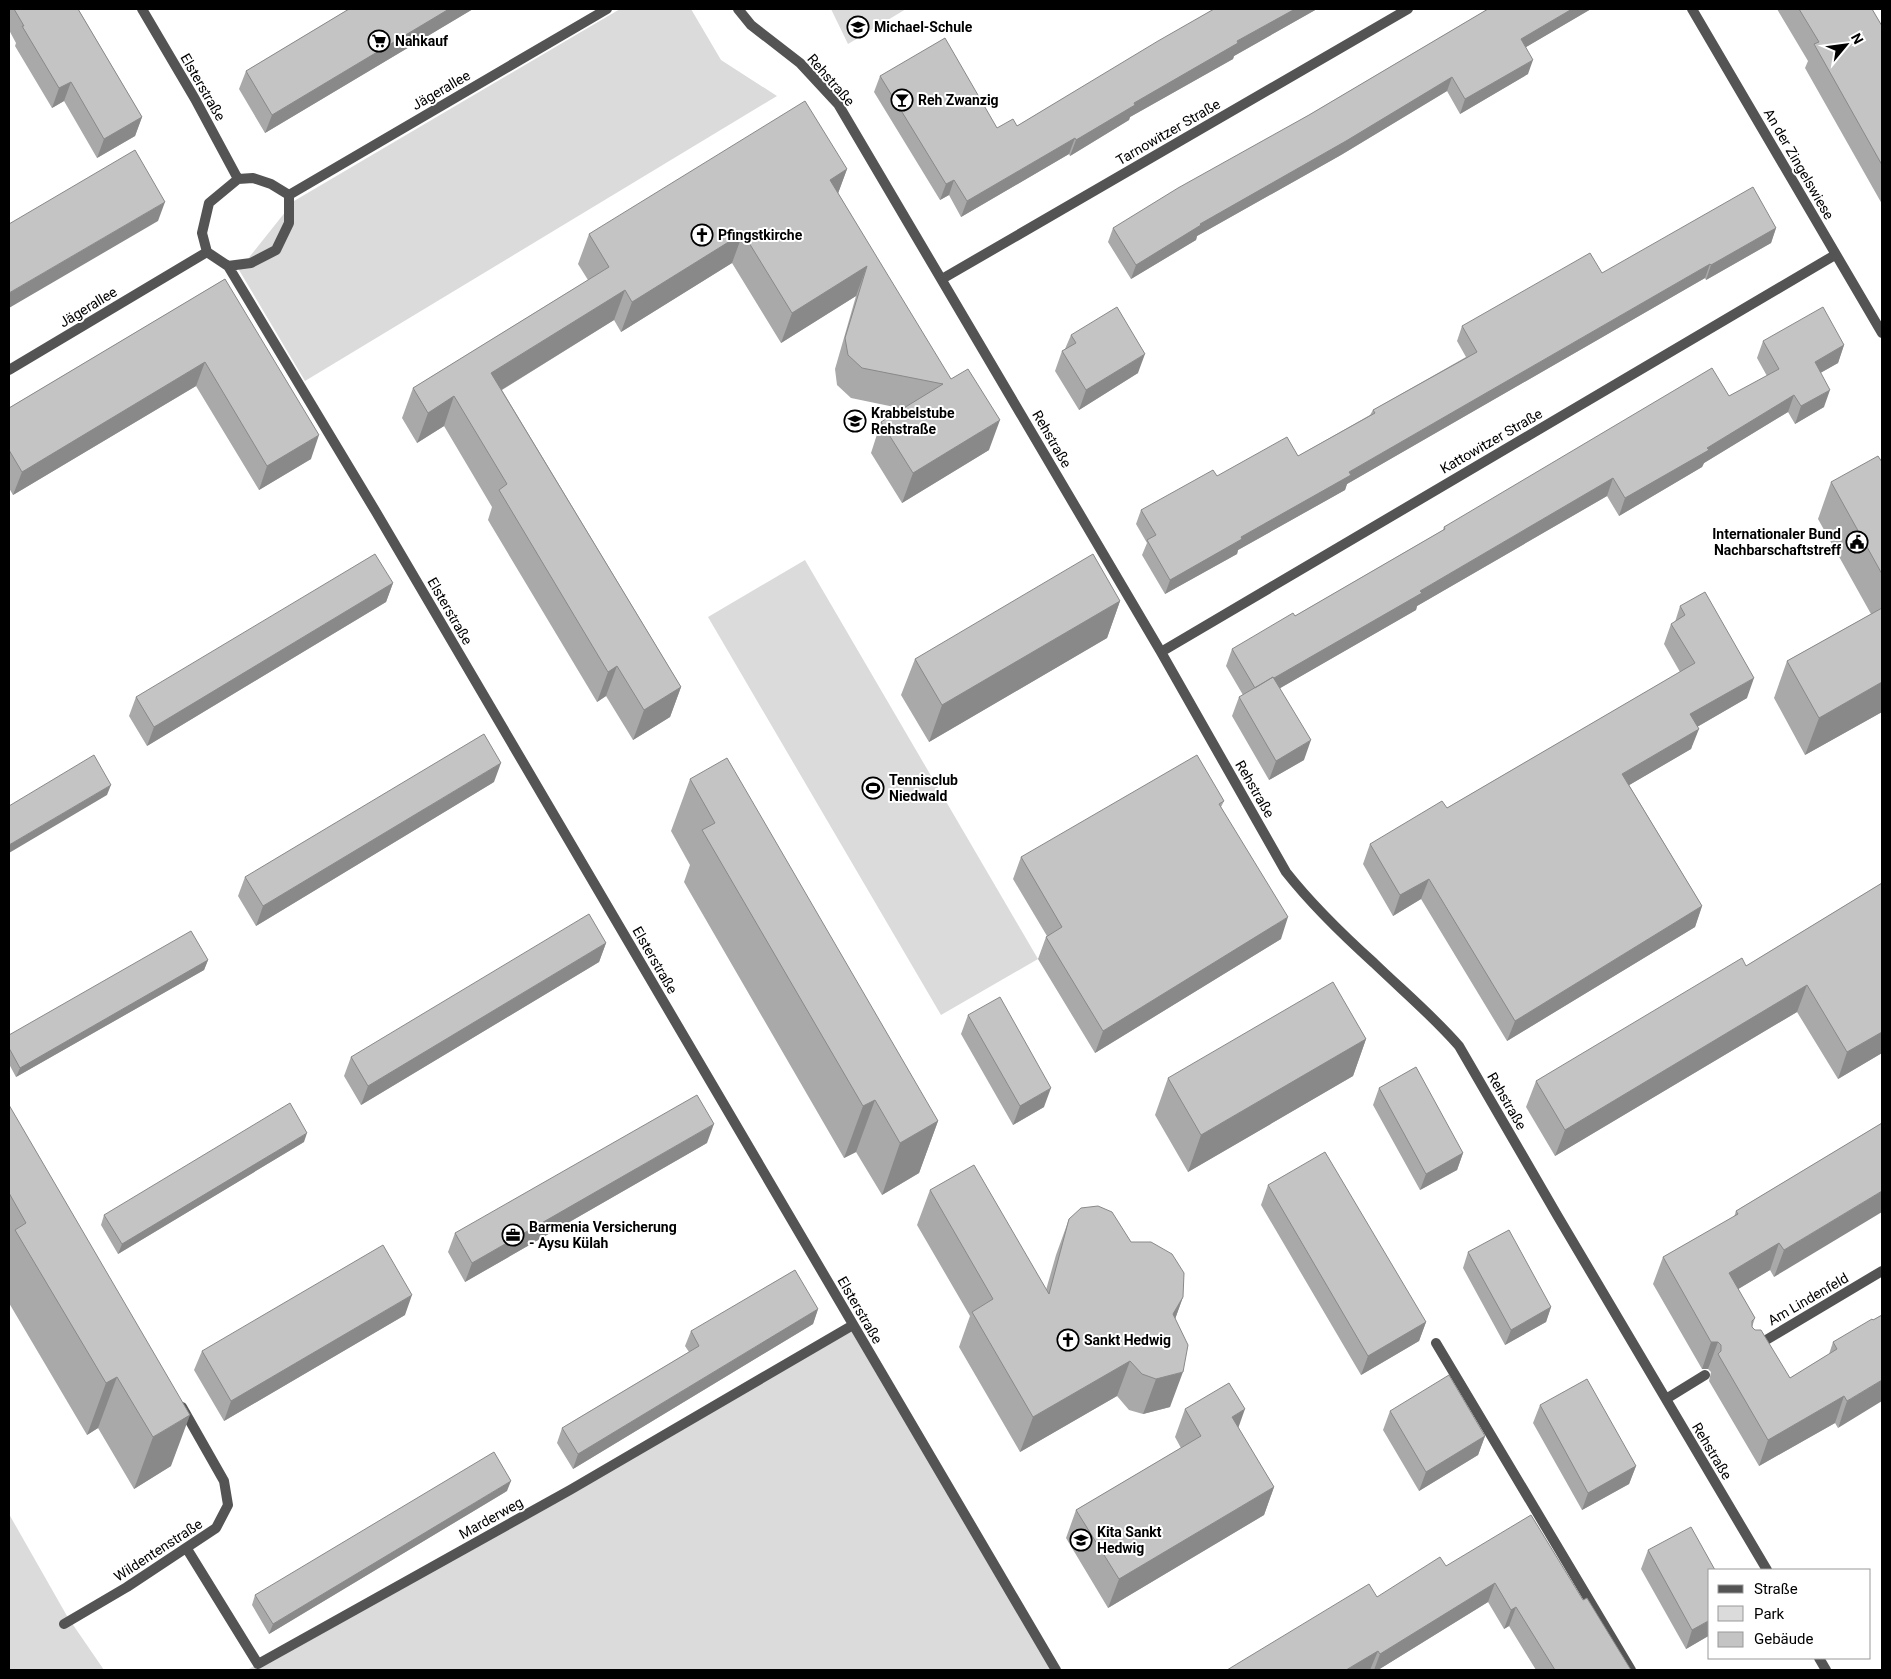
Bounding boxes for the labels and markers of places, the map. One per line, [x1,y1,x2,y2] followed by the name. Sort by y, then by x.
[846,15,870,39] school or university icon: Michael-Schule
[874,19,973,35] place label: Michael-Schule
[367,29,391,53] supermarket icon: Nahkauf
[395,33,449,49] place label: Nahkauf
[890,88,914,112] bar icon: Reh Zwanzig
[918,92,999,108] place label: Reh Zwanzig
[690,223,714,247] church icon: Pfingstkirche
[718,227,803,243] place label: Pfingstkirche
[871,405,955,437] place label: Krabbelstube Rehstraße
[843,409,867,433] school or university icon: Krabbelstube Rehstraße
[1712,526,1842,558] place label: Internationaler Bund Nachbarschaftstreff
[1845,530,1869,554] public building icon: Internationaler Bund Nachbarschaftstreff
[889,772,958,804] place label: Tennisclub Niedwald
[861,776,885,800] sports icon: Tennisclub Niedwald
[529,1219,677,1251] place label: Barmenia Versicherung - Aysu Külah
[501,1223,525,1247] office icon: Barmenia Versicherung - Aysu Külah
[1056,1328,1080,1352] church icon: Sankt Hedwig
[1084,1332,1171,1348] place label: Sankt Hedwig
[1097,1524,1162,1556] place label: Kita Sankt Hedwig
[1069,1528,1093,1552] school or university icon: Kita Sankt Hedwig

